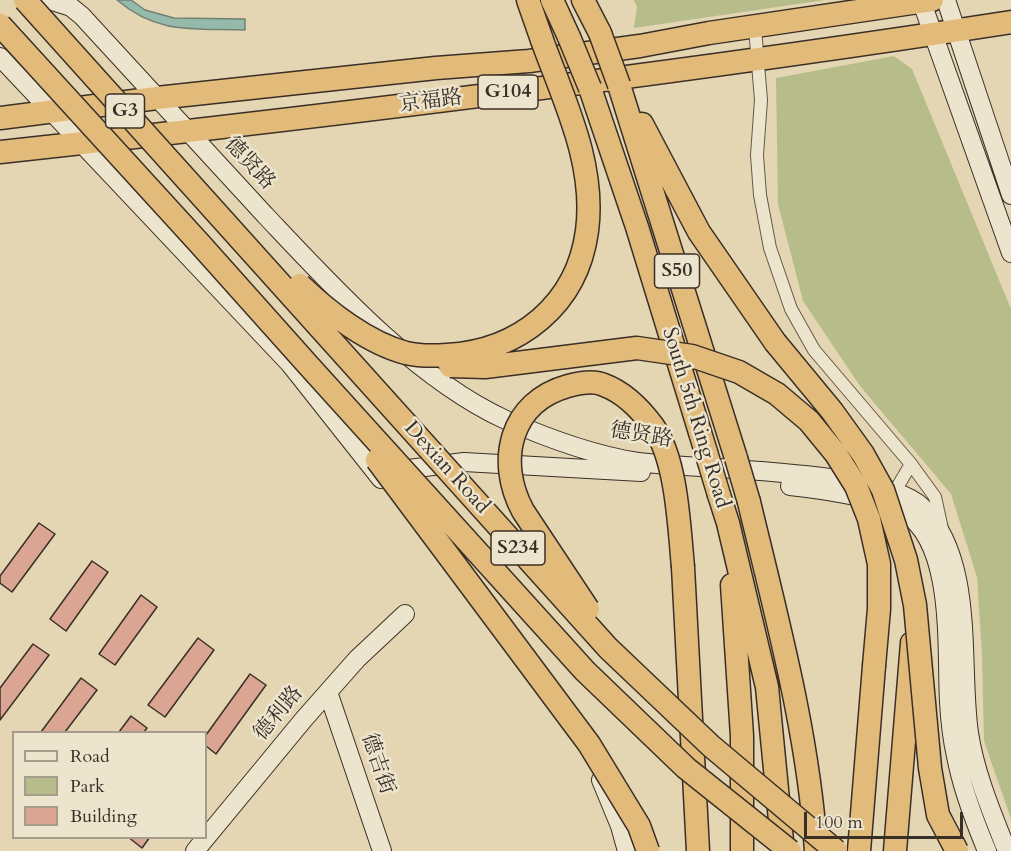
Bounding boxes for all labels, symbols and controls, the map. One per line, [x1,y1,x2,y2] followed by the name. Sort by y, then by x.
[478,75,538,109] road number: G104
[398,86,464,118] street label: 京福路
[106,94,144,128] road number: G3
[218,132,280,196] street label: 德贤路
[654,254,700,288] road number: S50
[656,325,734,511] street label: South 5th Ring Road
[398,417,494,519] street label: Dexian Road
[608,419,674,453] street label: 德贤路
[491,531,545,565] road number: S234
[249,682,309,746] street label: 德利路
[355,730,399,798] street label: 德吉街
[12,731,207,839] legend
[70,744,110,769] text: Road
[70,774,105,799] text: Park
[807,800,966,838] scale bar
[70,804,137,829] text: Building
[815,810,863,835] text: 100 m

